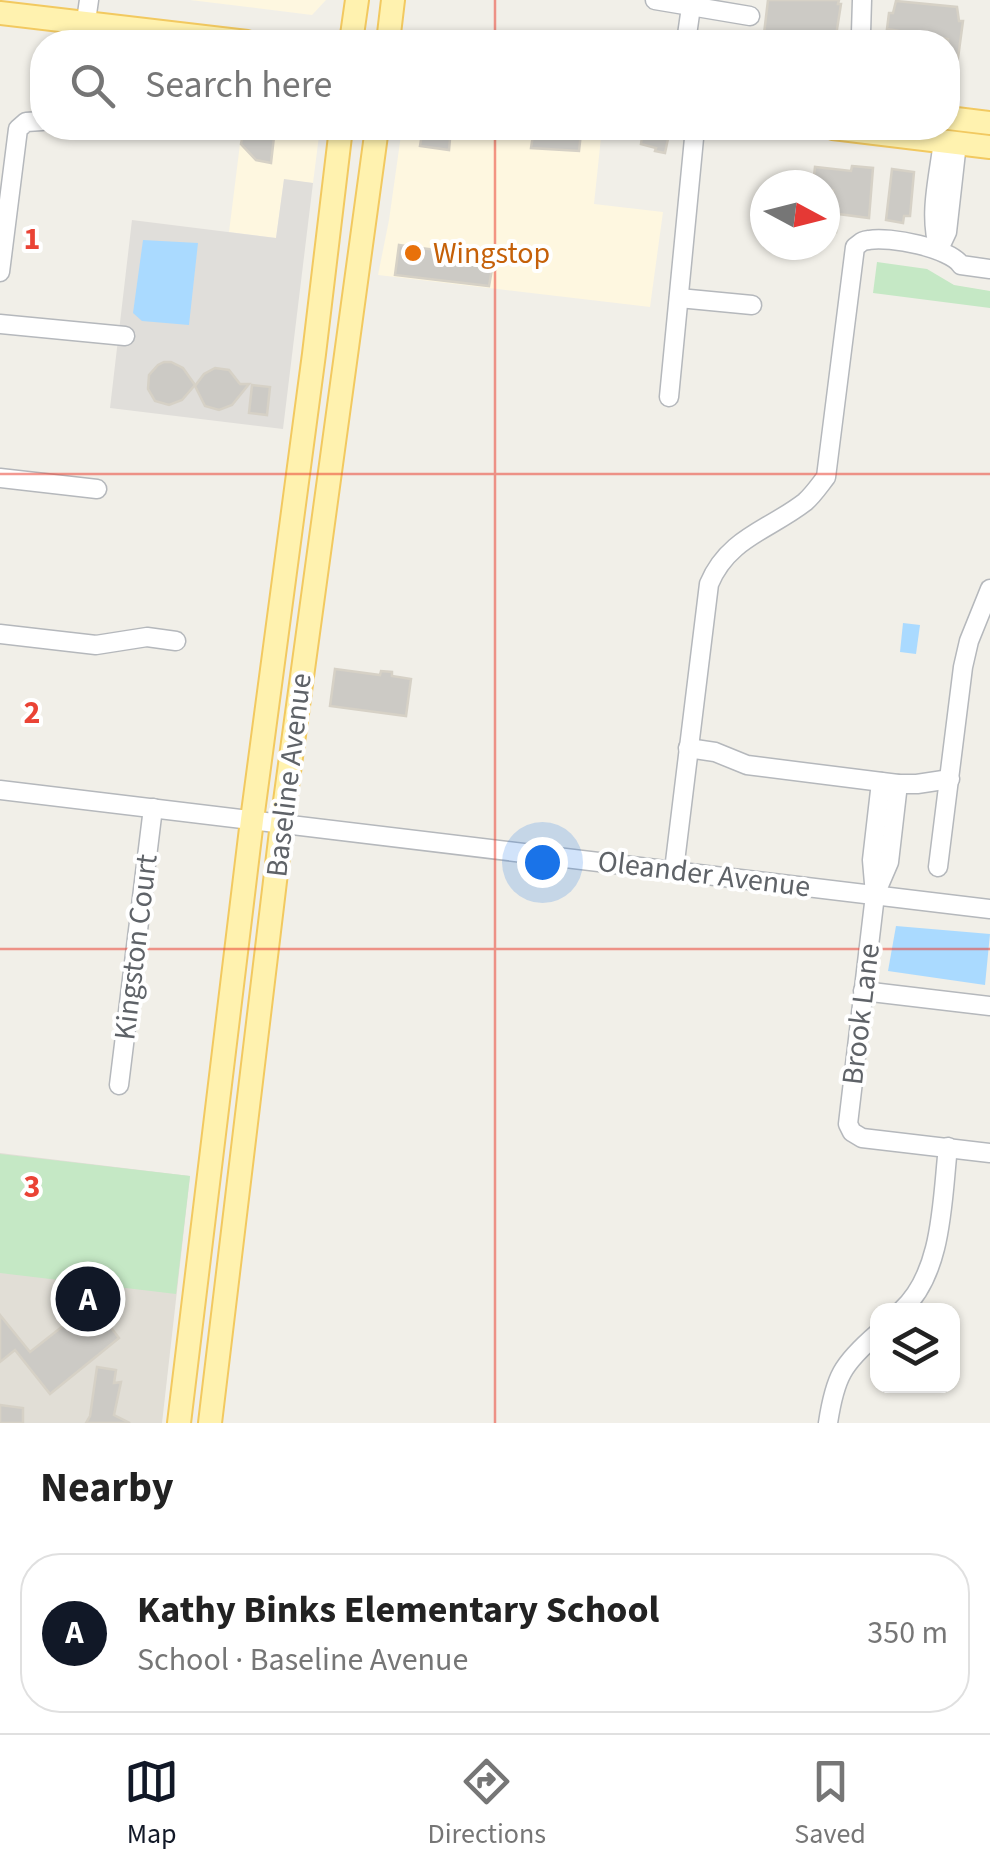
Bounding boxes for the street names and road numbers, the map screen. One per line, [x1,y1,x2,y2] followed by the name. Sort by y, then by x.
[255,671,323,879] street label: Baseline Avenue
[595,840,813,908] street label: Oleander Avenue
[103,852,169,1042] street label: Kingston Court
[831,941,891,1087] street label: Brook Lane

